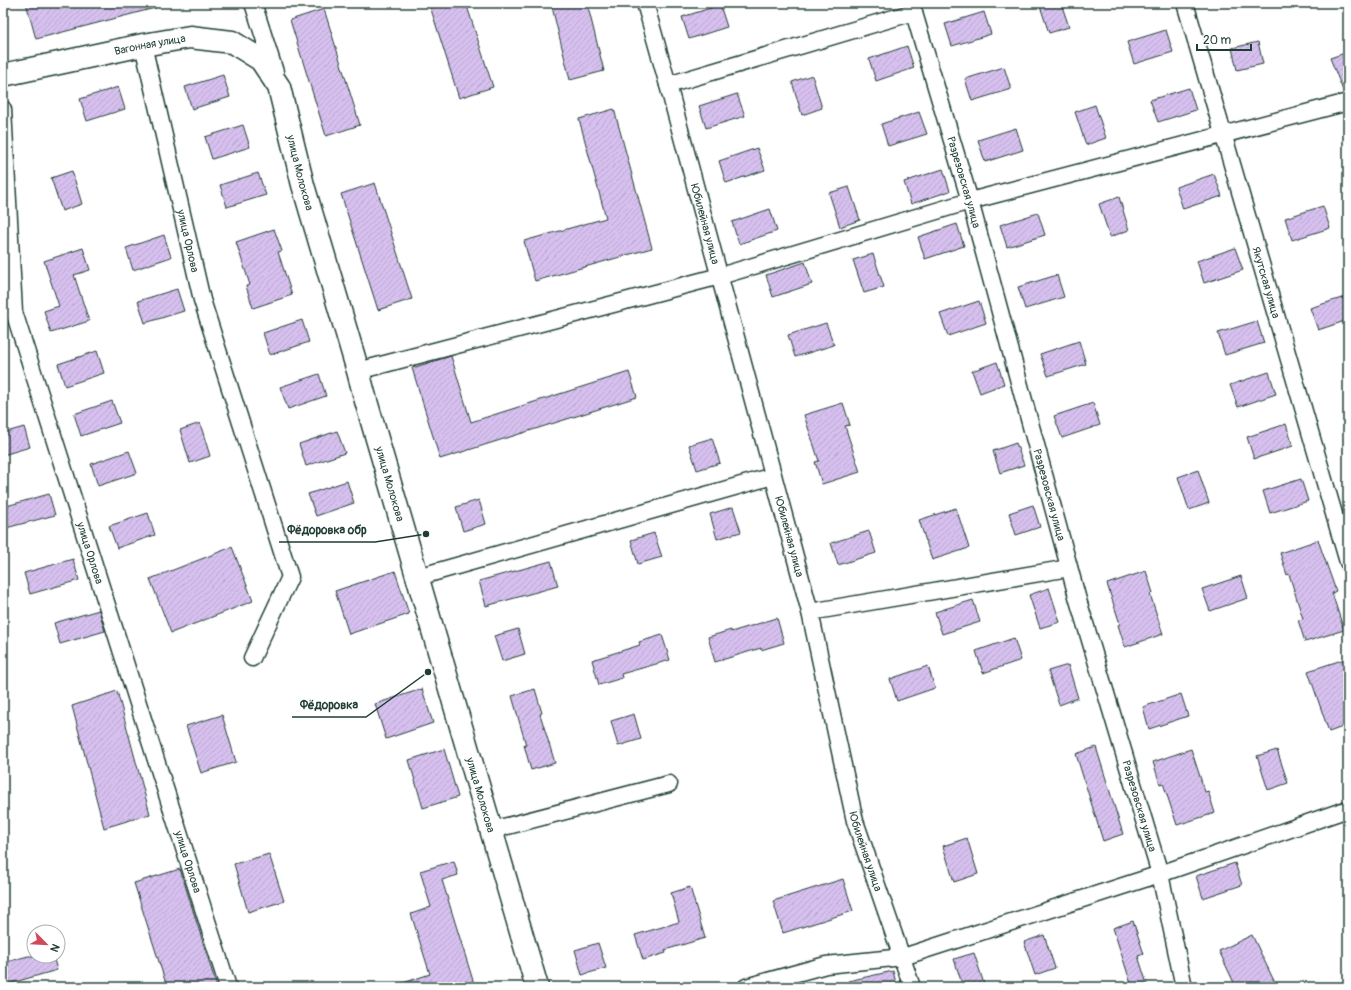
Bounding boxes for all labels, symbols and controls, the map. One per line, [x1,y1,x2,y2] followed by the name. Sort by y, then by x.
[1197,26,1251,52] scale bar
[113,32,186,58] street label: Вагонная улица
[1203,33,1232,48] text: 20 m
[284,133,316,212] street label: улица Молокова
[944,135,983,230] street label: Разрезовская улица
[688,182,722,266] street label: Юбилейная улица
[174,207,201,274] street label: улица Орлова
[1249,245,1283,320] street label: Якутская улица
[372,444,407,523] street label: улица Молокова
[1030,448,1068,542] street label: Разрезовская улица
[772,495,806,579] street label: Юбилейная улица
[279,518,375,542] callout: Фёдоровка обр
[74,519,106,586] street label: улица Орлова
[286,523,367,538] text: Фёдоровка обр
[292,693,366,717] callout: Фёдоровка
[299,698,358,713] text: Фёдоровка
[463,755,498,834] street label: улица Молокова
[1119,759,1159,853] street label: Разрезовская улица
[846,811,885,893] street label: Юбилейная улица
[172,828,204,894] street label: улица Орлова
[26,924,66,964] north arrow
[47,942,62,954] text: N

